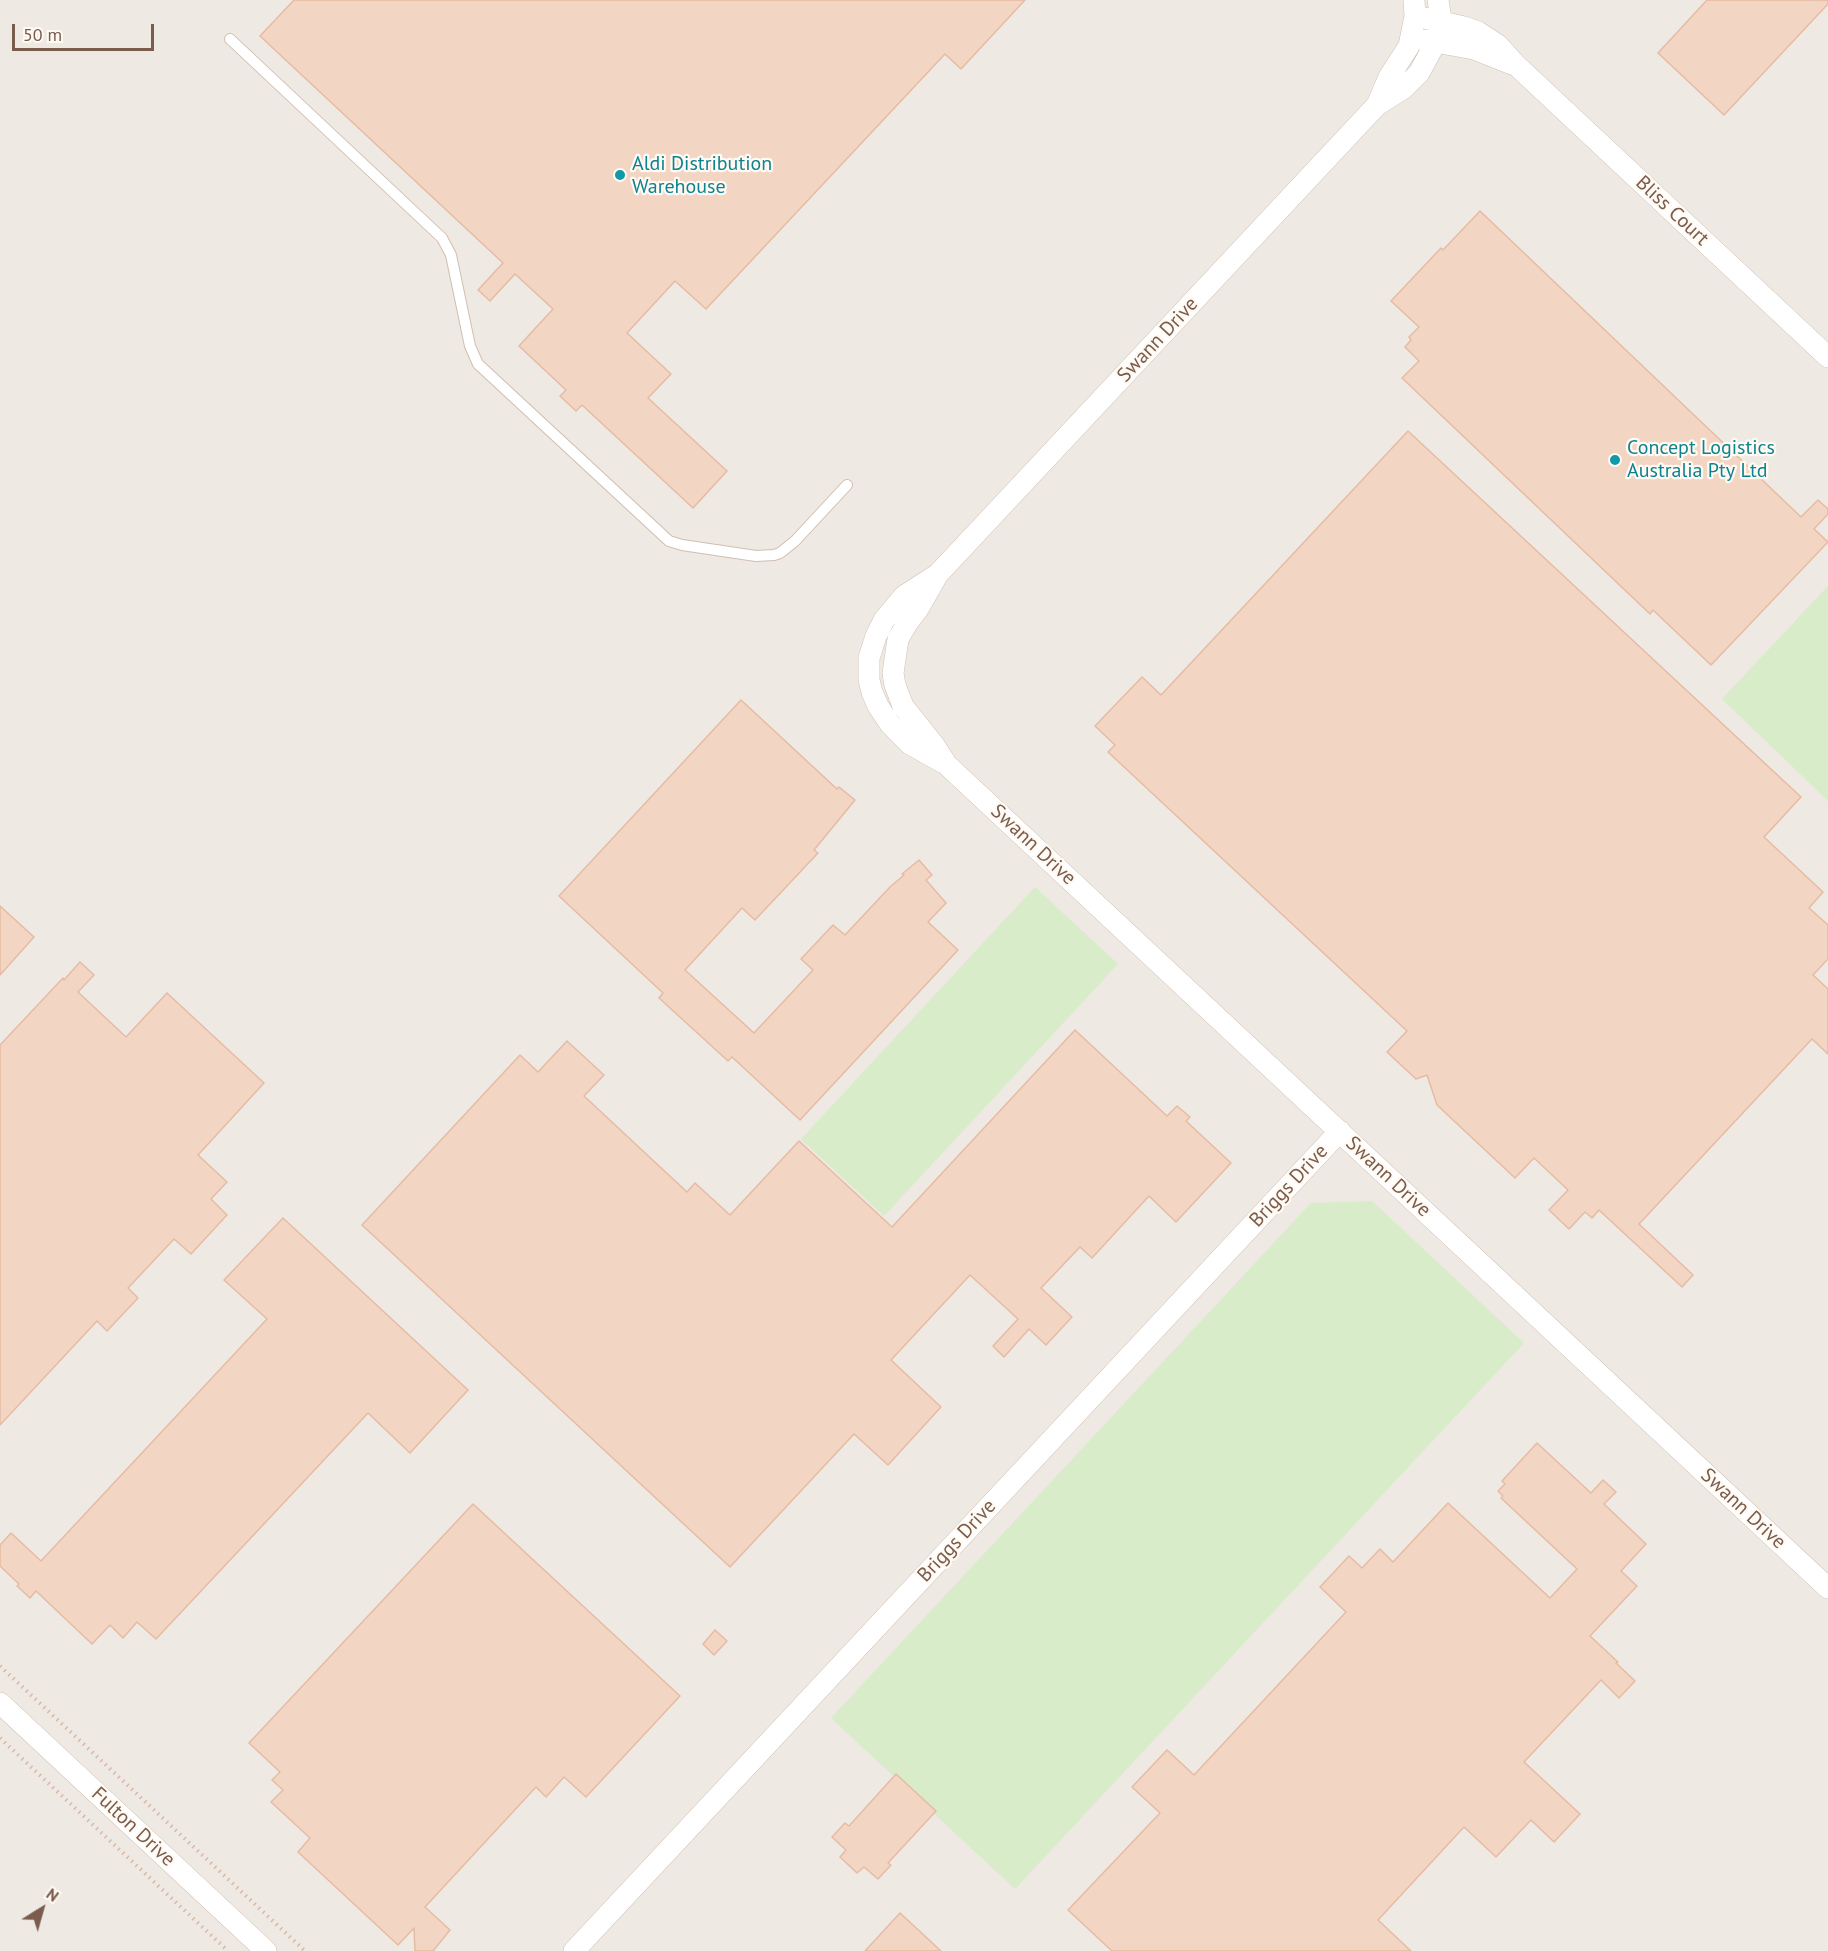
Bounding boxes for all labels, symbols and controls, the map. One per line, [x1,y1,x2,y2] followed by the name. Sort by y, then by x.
[15,12,158,50] scale bar
[23,23,62,46] text: 50 m
[632,152,772,199] place label: Aldi Distribution Warehouse
[613,168,627,182] marker: Aldi Distribution Warehouse
[1630,171,1714,251] street label: Bliss Court
[1113,293,1203,387] street label: Swann Drive
[1627,436,1775,483] place label: Concept Logistics Australia Pty Ltd
[1608,453,1622,467] marker: Concept Logistics Australia Pty Ltd
[986,800,1080,890] street label: Swann Drive
[1341,1132,1435,1222] street label: Swann Drive
[1245,1140,1333,1232] street label: Briggs Drive
[1696,1464,1790,1554] street label: Swann Drive
[913,1495,1001,1587] street label: Briggs Drive
[86,1782,180,1872] street label: Fulton Drive
[12,1879,72,1939] north arrow
[43,1883,63,1906] text: N

